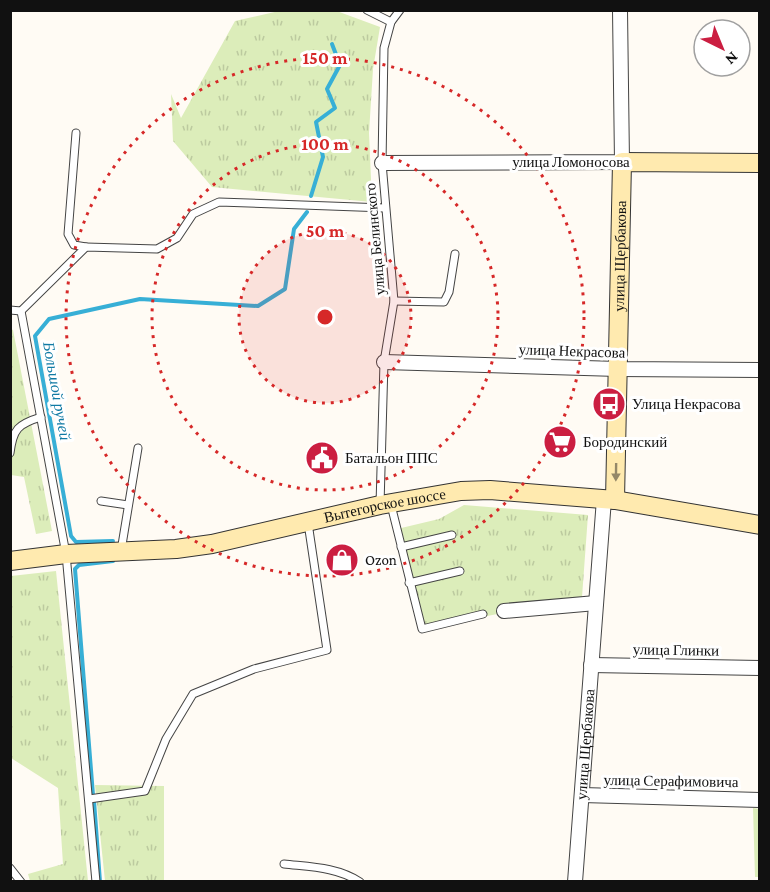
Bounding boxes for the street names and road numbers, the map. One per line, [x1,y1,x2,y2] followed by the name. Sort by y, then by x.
[512,154,630,170] street label: улица Ломоносова
[362,182,388,296] street label: улица Белинского
[611,200,629,312] street label: улица Щербакова
[519,341,626,361] street label: улица Некрасова
[322,486,447,526] street label: Вытегорское шоссе
[633,641,719,659] street label: улица Глинки
[573,688,598,800] street label: улица Щербакова
[603,772,739,790] street label: улица Серафимовича

